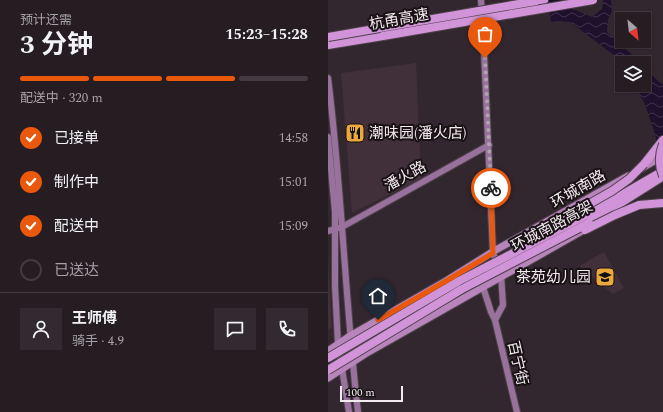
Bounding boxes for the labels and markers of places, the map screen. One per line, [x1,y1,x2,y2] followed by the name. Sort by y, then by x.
[468,17,502,58] pin
[344,122,366,144] restaurant icon: 潮味园(潘火店)
[369,122,467,145] place label: 潮味园(潘火店)
[516,266,591,289] place label: 茶苑幼儿园
[594,266,616,288] school or university icon: 茶苑幼儿园
[361,279,395,320] pin

